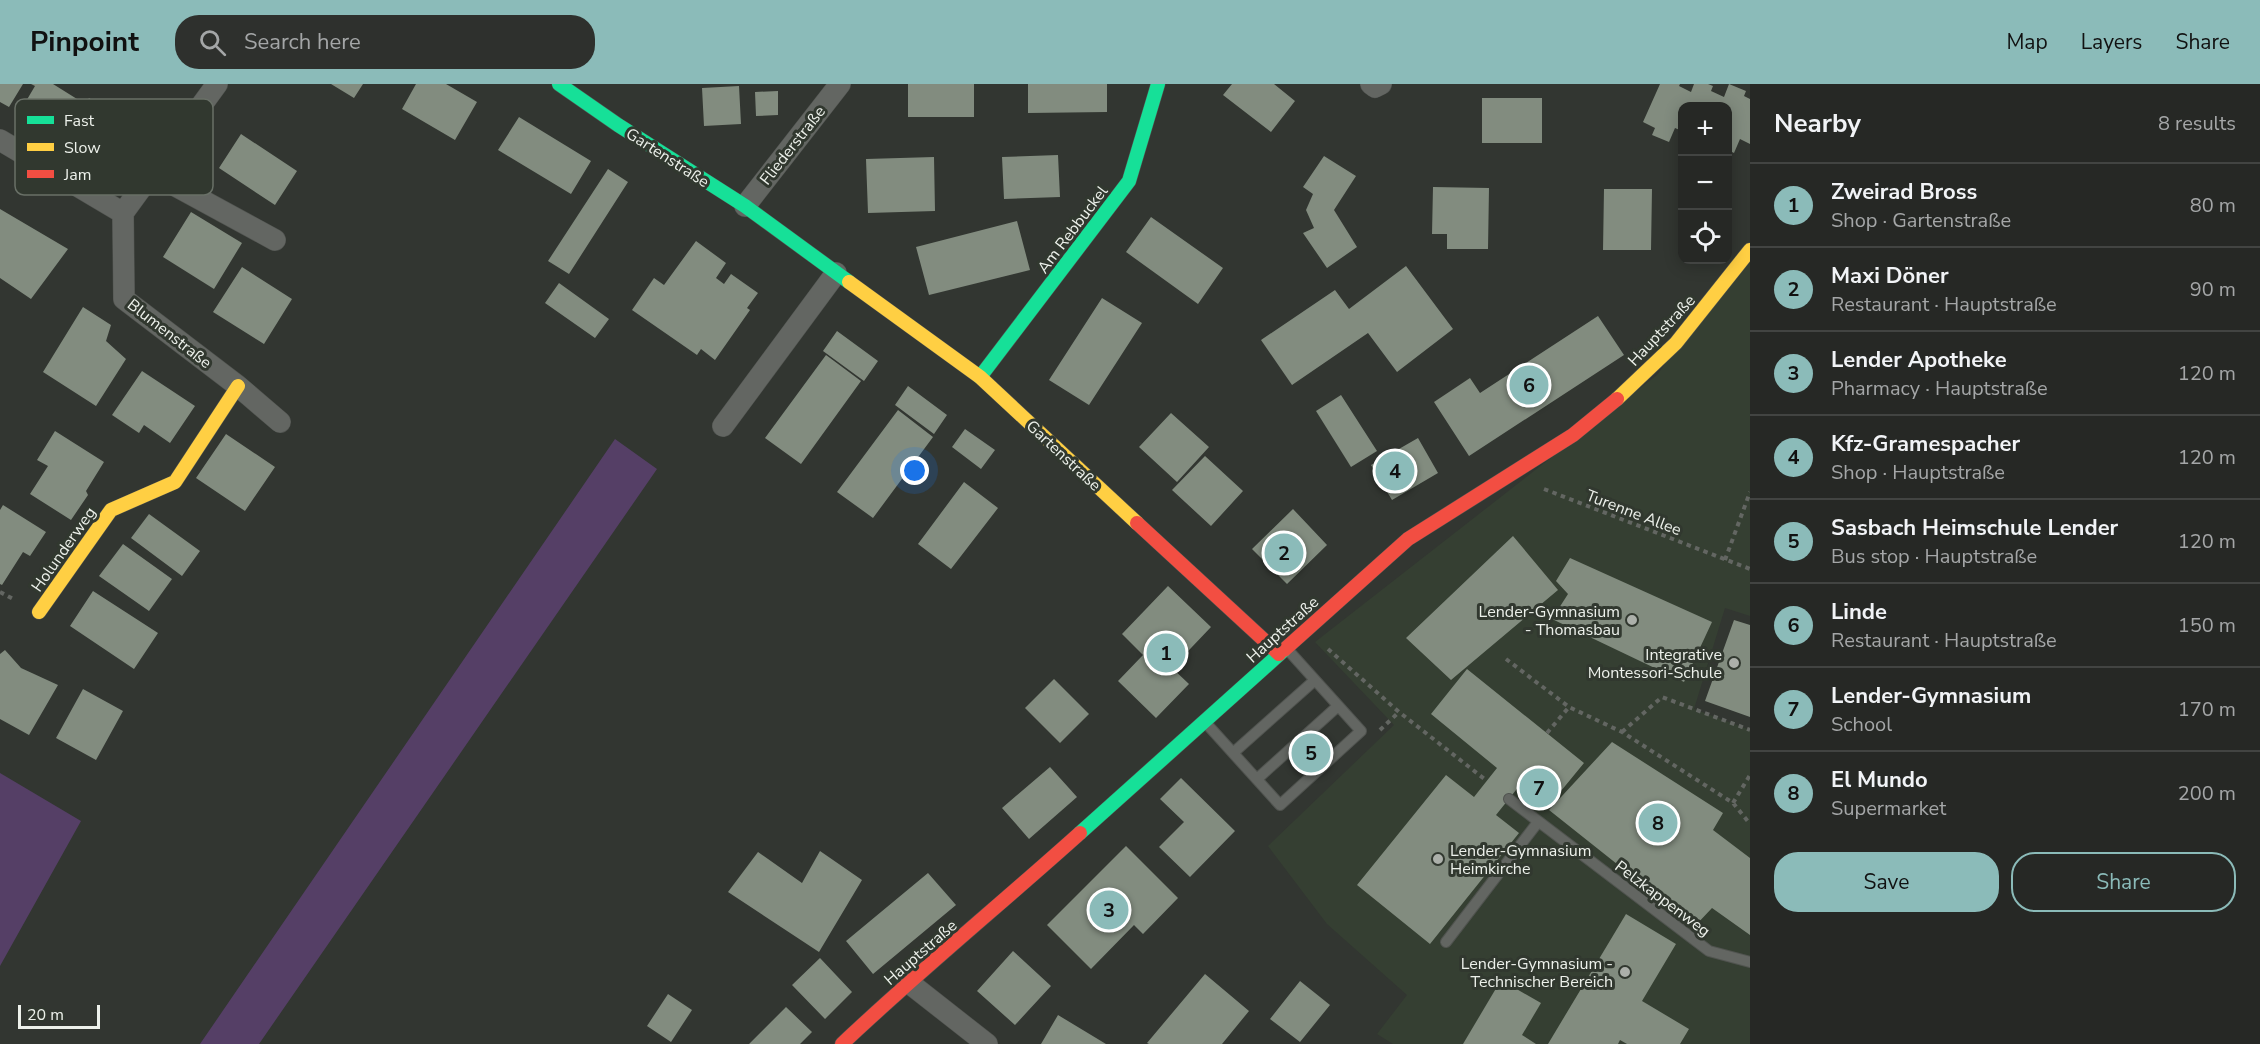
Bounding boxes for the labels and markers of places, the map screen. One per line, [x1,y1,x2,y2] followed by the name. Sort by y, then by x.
[1510,362,1549,408] pin: 6
[1376,448,1414,494] pin: 4
[1264,530,1304,576] pin: 2
[1479,601,1620,641] place label: Lender-Gymnasium - Thomasbau
[1625,613,1639,627] marker: Lender-Gymnasium - Thomasbau
[1146,630,1186,676] pin: 1
[1588,644,1722,684] place label: Integrative Montessori-Schule
[1727,656,1741,670] marker: Integrative Montessori-Schule
[1292,730,1330,776] pin: 5
[1520,766,1558,810] pin: 7
[1638,800,1678,846] pin: 8
[1450,840,1591,880] place label: Lender-Gymnasium Heimkirche
[1431,852,1445,866] marker: Lender-Gymnasium Heimkirche
[1090,888,1128,932] pin: 3
[1461,953,1613,993] place label: Lender-Gymnasium - Technischer Bereich
[1618,965,1632,979] marker: Lender-Gymnasium - Technischer Bereich

